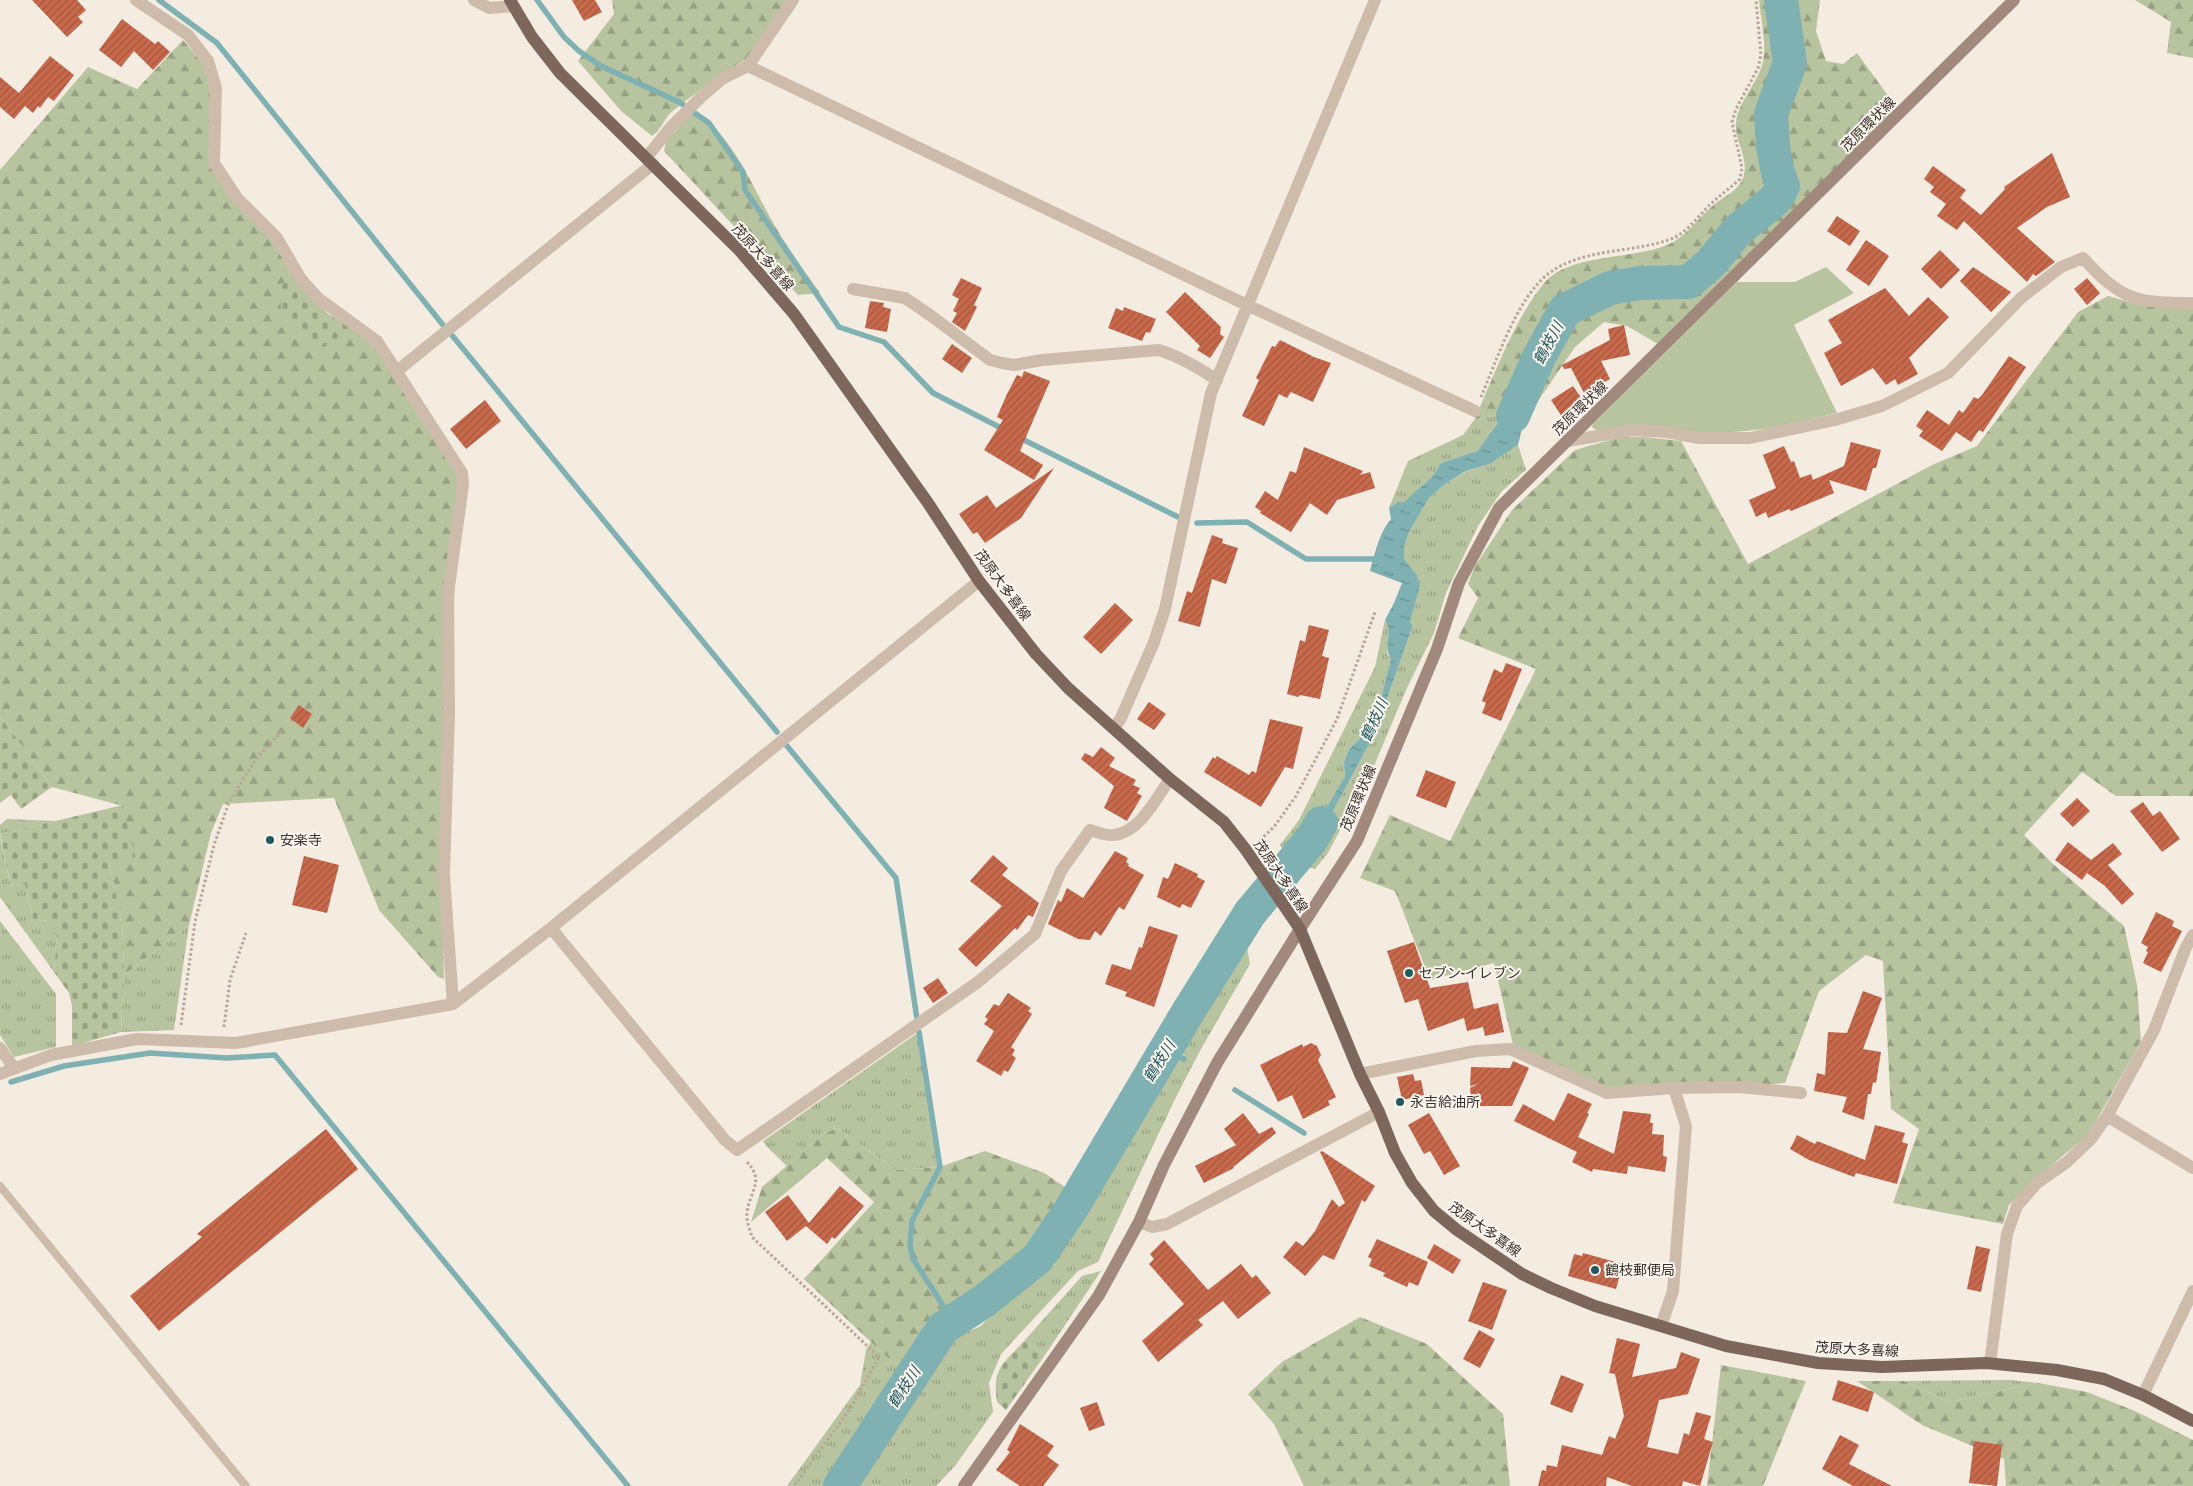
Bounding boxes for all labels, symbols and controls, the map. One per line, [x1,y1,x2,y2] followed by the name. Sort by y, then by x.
[1837,93,1899,155] street label: 茂原環状線
[728,220,798,294] street label: 茂原大多喜線
[1528,316,1569,368] water label: 鶴枝川
[1549,377,1611,439] street label: 茂原環状線
[971,546,1035,624] street label: 茂原大多喜線
[1355,693,1394,745] water label: 鶴枝川
[1336,762,1380,834] street label: 茂原環状線
[280,831,322,849] place label: 安楽寺
[264,834,276,846] marker: 安楽寺
[1250,836,1312,916] street label: 茂原大多喜線
[1419,964,1521,982] place label: セブン-イレブン
[1403,967,1415,979] marker: セブン-イレブン
[1138,1035,1181,1086] water label: 鶴枝川
[1410,1093,1480,1111] place label: 永吉給油所
[1394,1096,1406,1108] marker: 永吉給油所
[1445,1198,1525,1260] street label: 茂原大多喜線
[1605,1261,1675,1279] place label: 鶴枝郵便局
[1589,1264,1601,1276] marker: 鶴枝郵便局
[1815,1338,1899,1360] street label: 茂原大多喜線
[883,1361,926,1412] water label: 鶴枝川

